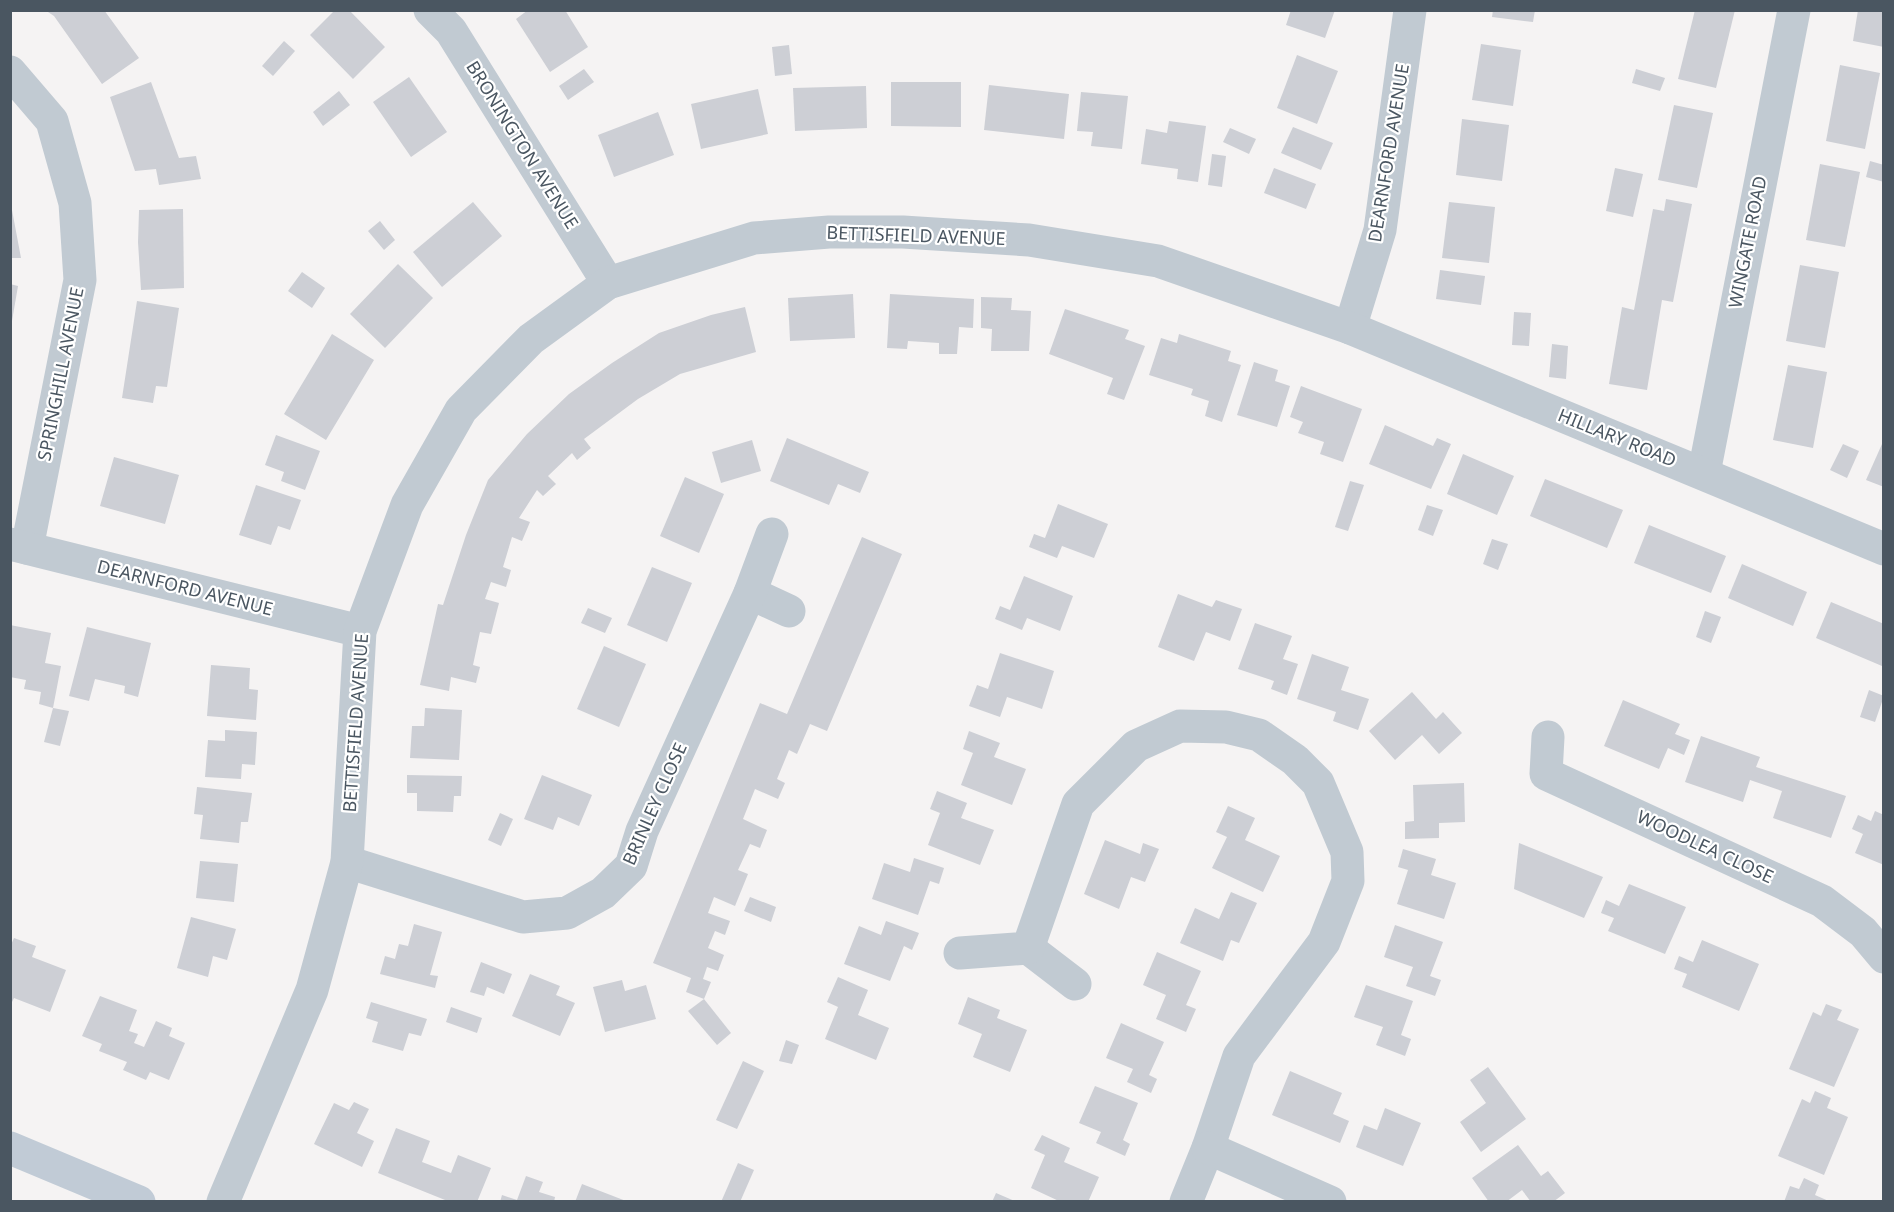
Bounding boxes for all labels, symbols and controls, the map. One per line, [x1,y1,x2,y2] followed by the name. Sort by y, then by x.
[461,56,584,233] street label: BRONINGTON AVENUE
[1362,62,1414,244] street label: DEARNFORD AVENUE
[1722,174,1772,310] street label: WINGATE ROAD
[826,220,1006,250] street label: BETTISFIELD AVENUE
[31,285,89,463] street label: SPRINGHILL AVENUE
[1555,402,1680,472] street label: HILLARY ROAD
[95,554,276,620] street label: DEARNFORD AVENUE
[337,633,373,813] street label: BETTISFIELD AVENUE
[616,739,692,868] street label: BRINLEY CLOSE
[1633,804,1777,888] street label: WOODLEA CLOSE

